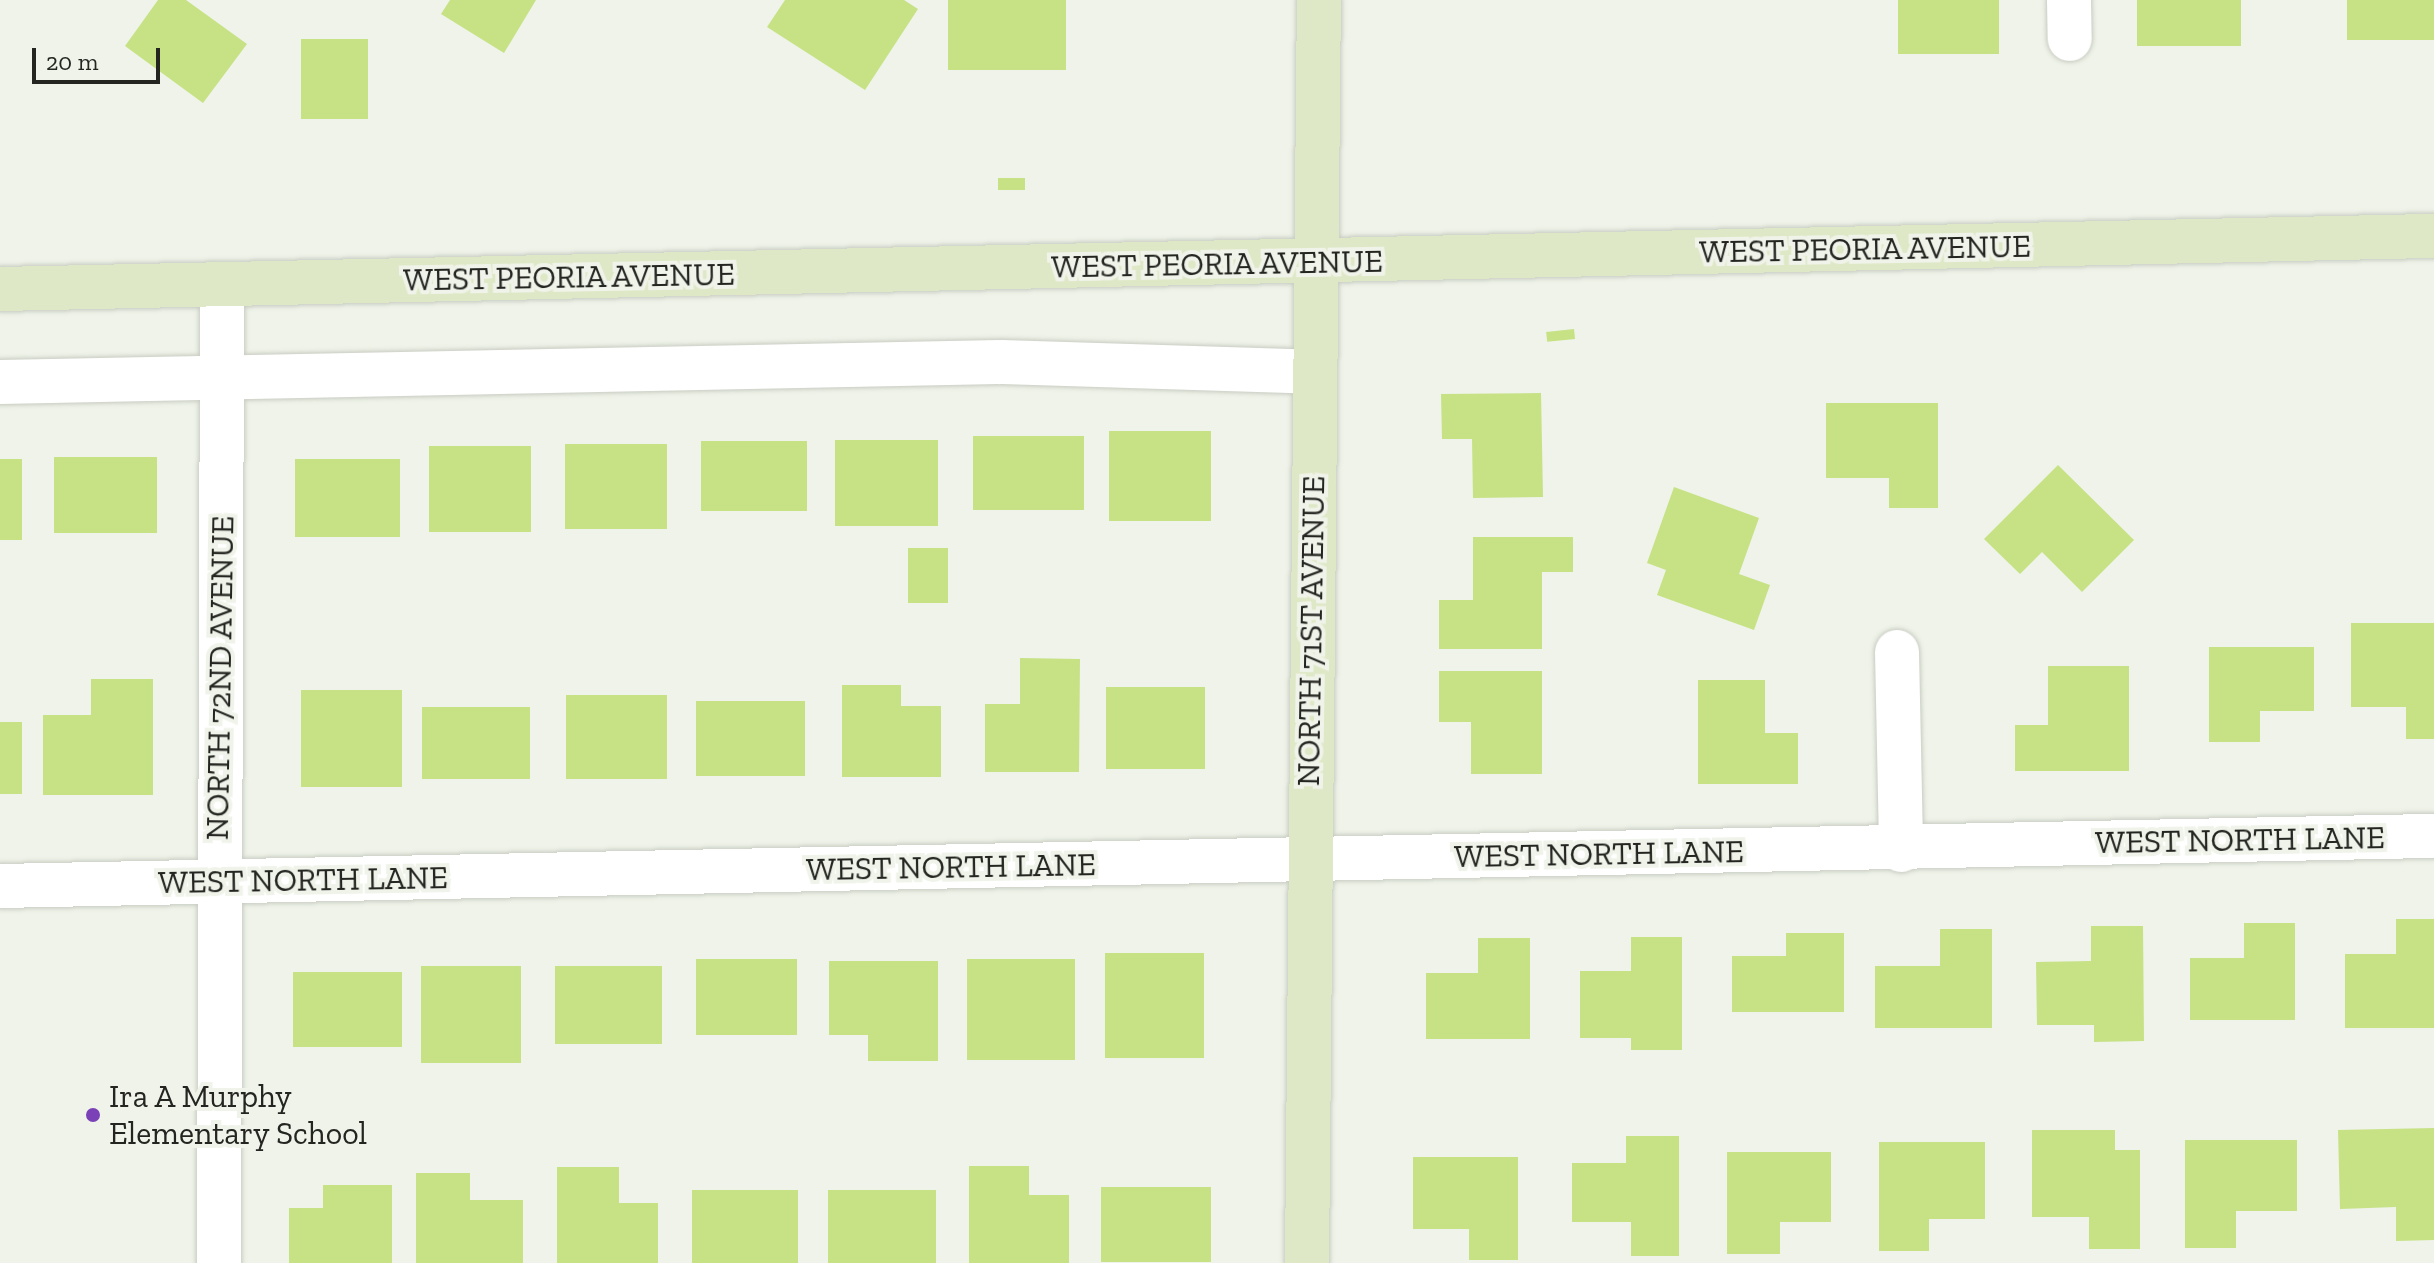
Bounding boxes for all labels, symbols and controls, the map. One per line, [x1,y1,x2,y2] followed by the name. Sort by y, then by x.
[36,32,164,82] scale bar
[46,47,98,76] text: 20 m
[1698,227,2032,271] street label: WEST PEORIA AVENUE
[1050,242,1384,286] street label: WEST PEORIA AVENUE
[402,255,736,299] street label: WEST PEORIA AVENUE
[1289,475,1333,787] street label: NORTH 71ST AVENUE
[198,515,242,841] street label: NORTH 72ND AVENUE
[2094,818,2386,862] street label: WEST NORTH LANE
[1453,832,1745,876] street label: WEST NORTH LANE
[805,845,1097,889] street label: WEST NORTH LANE
[157,858,449,902] street label: WEST NORTH LANE
[109,1078,368,1153] place label: Ira A Murphy Elementary School
[84,1106,102,1124] marker: Ira A Murphy Elementary School

